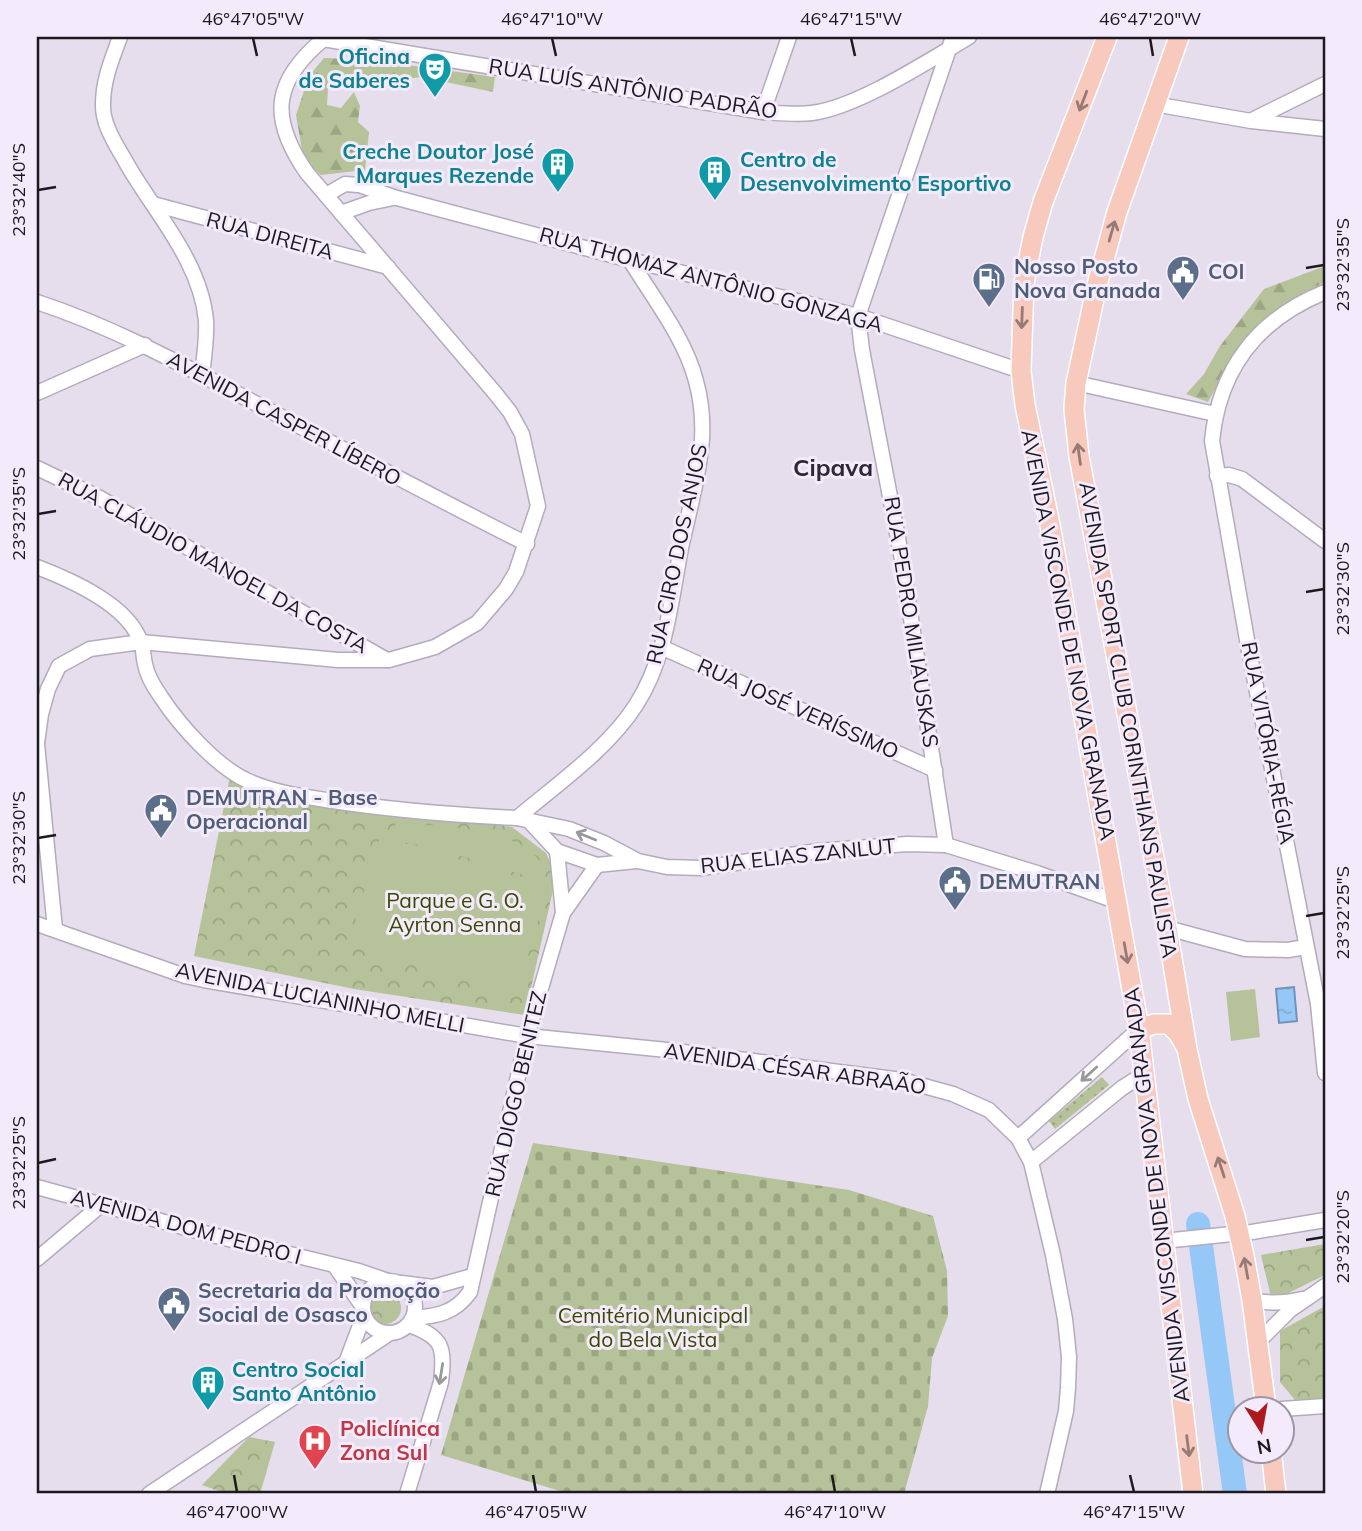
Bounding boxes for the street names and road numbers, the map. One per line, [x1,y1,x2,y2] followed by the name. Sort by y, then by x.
[487,52,779,124] street label: RUA LUÍS ANTÔNIO PADRÃO
[204,206,337,265] street label: RUA DIREITA
[537,221,886,338] street label: RUA THOMAZ ANTÔNIO GONZAGA
[163,345,406,491] street label: AVENIDA CASPER LÍBERO
[1016,427,1122,843] street label: AVENIDA VISCONDE DE NOVA GRANADA
[640,441,712,666] street label: RUA CIRO DOS ANJOS
[54,466,373,659] street label: RUA CLÁUDIO MANOEL DA COSTA
[1074,480,1184,960] street label: AVENIDA SPORT CLUB CORINTHIANS PAULISTA
[879,495,945,749] street label: RUA PEDRO MILIAUSKAS
[1237,639,1301,847] street label: RUA VITÓRIA-RÉGIA
[694,652,903,764] street label: RUA JOSÉ VERÍSSIMO
[699,832,897,878] street label: RUA ELIAS ZANLUT
[174,956,467,1038] street label: AVENIDA LUCIANINHO MELLI
[1118,986,1194,1404] street label: AVENIDA VISCONDE DE NOVA GRANADA
[479,988,551,1199] street label: RUA DIOGO BENITEZ
[662,1037,928,1099] street label: AVENIDA CÉSAR ABRAÃO
[68,1183,304,1269] street label: AVENIDA DOM PEDRO I

